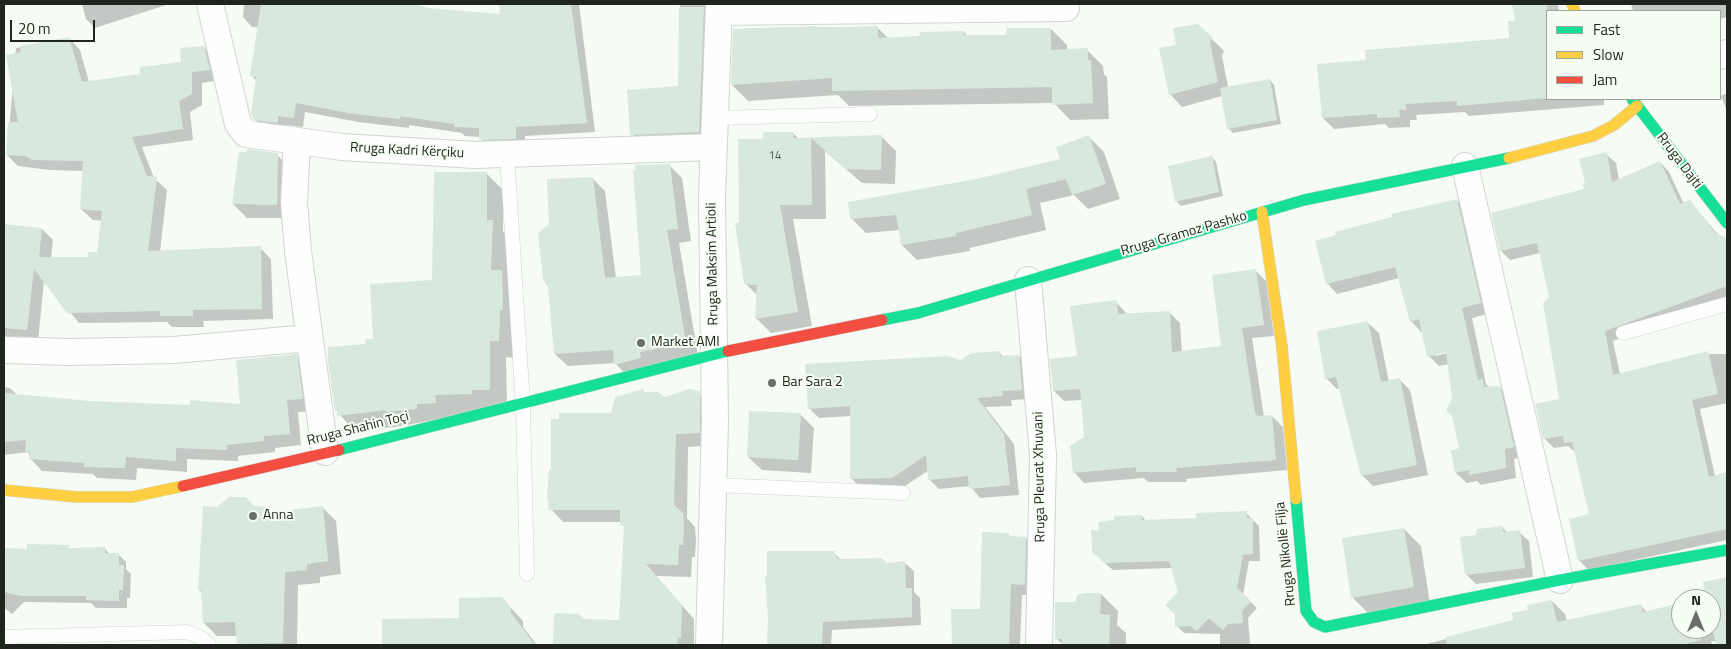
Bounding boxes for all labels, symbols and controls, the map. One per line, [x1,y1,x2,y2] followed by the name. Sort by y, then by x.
[12,10,98,42] scale bar
[1546,10,1721,100] legend
[18,17,51,40] text: 20 m
[1593,18,1620,41] text: Fast
[1593,43,1624,66] text: Slow
[1593,68,1617,91] text: Jam
[1653,130,1705,192] street label: Rruga Dajti
[349,140,465,162] street label: Rruga Kadri Kërçiku
[769,149,781,163] house number: 14
[704,202,722,326] street label: Rruga Maksim Artioli
[1119,208,1249,260] street label: Rruga Gramoz Pashko
[651,335,720,351] place label: Market AMI
[635,337,647,349] marker: Market AMI
[782,375,843,391] place label: Bar Sara 2
[766,377,778,389] marker: Bar Sara 2
[305,408,411,450] street label: Rruga Shahin Toçi
[1030,411,1050,543] street label: Rruga Pleurat Xhuvani
[1272,501,1300,607] street label: Rruga Nikollë Filja
[263,508,293,524] place label: Anna
[247,510,259,522] marker: Anna
[1671,589,1721,639] north arrow
[1691,589,1701,610] text: N

